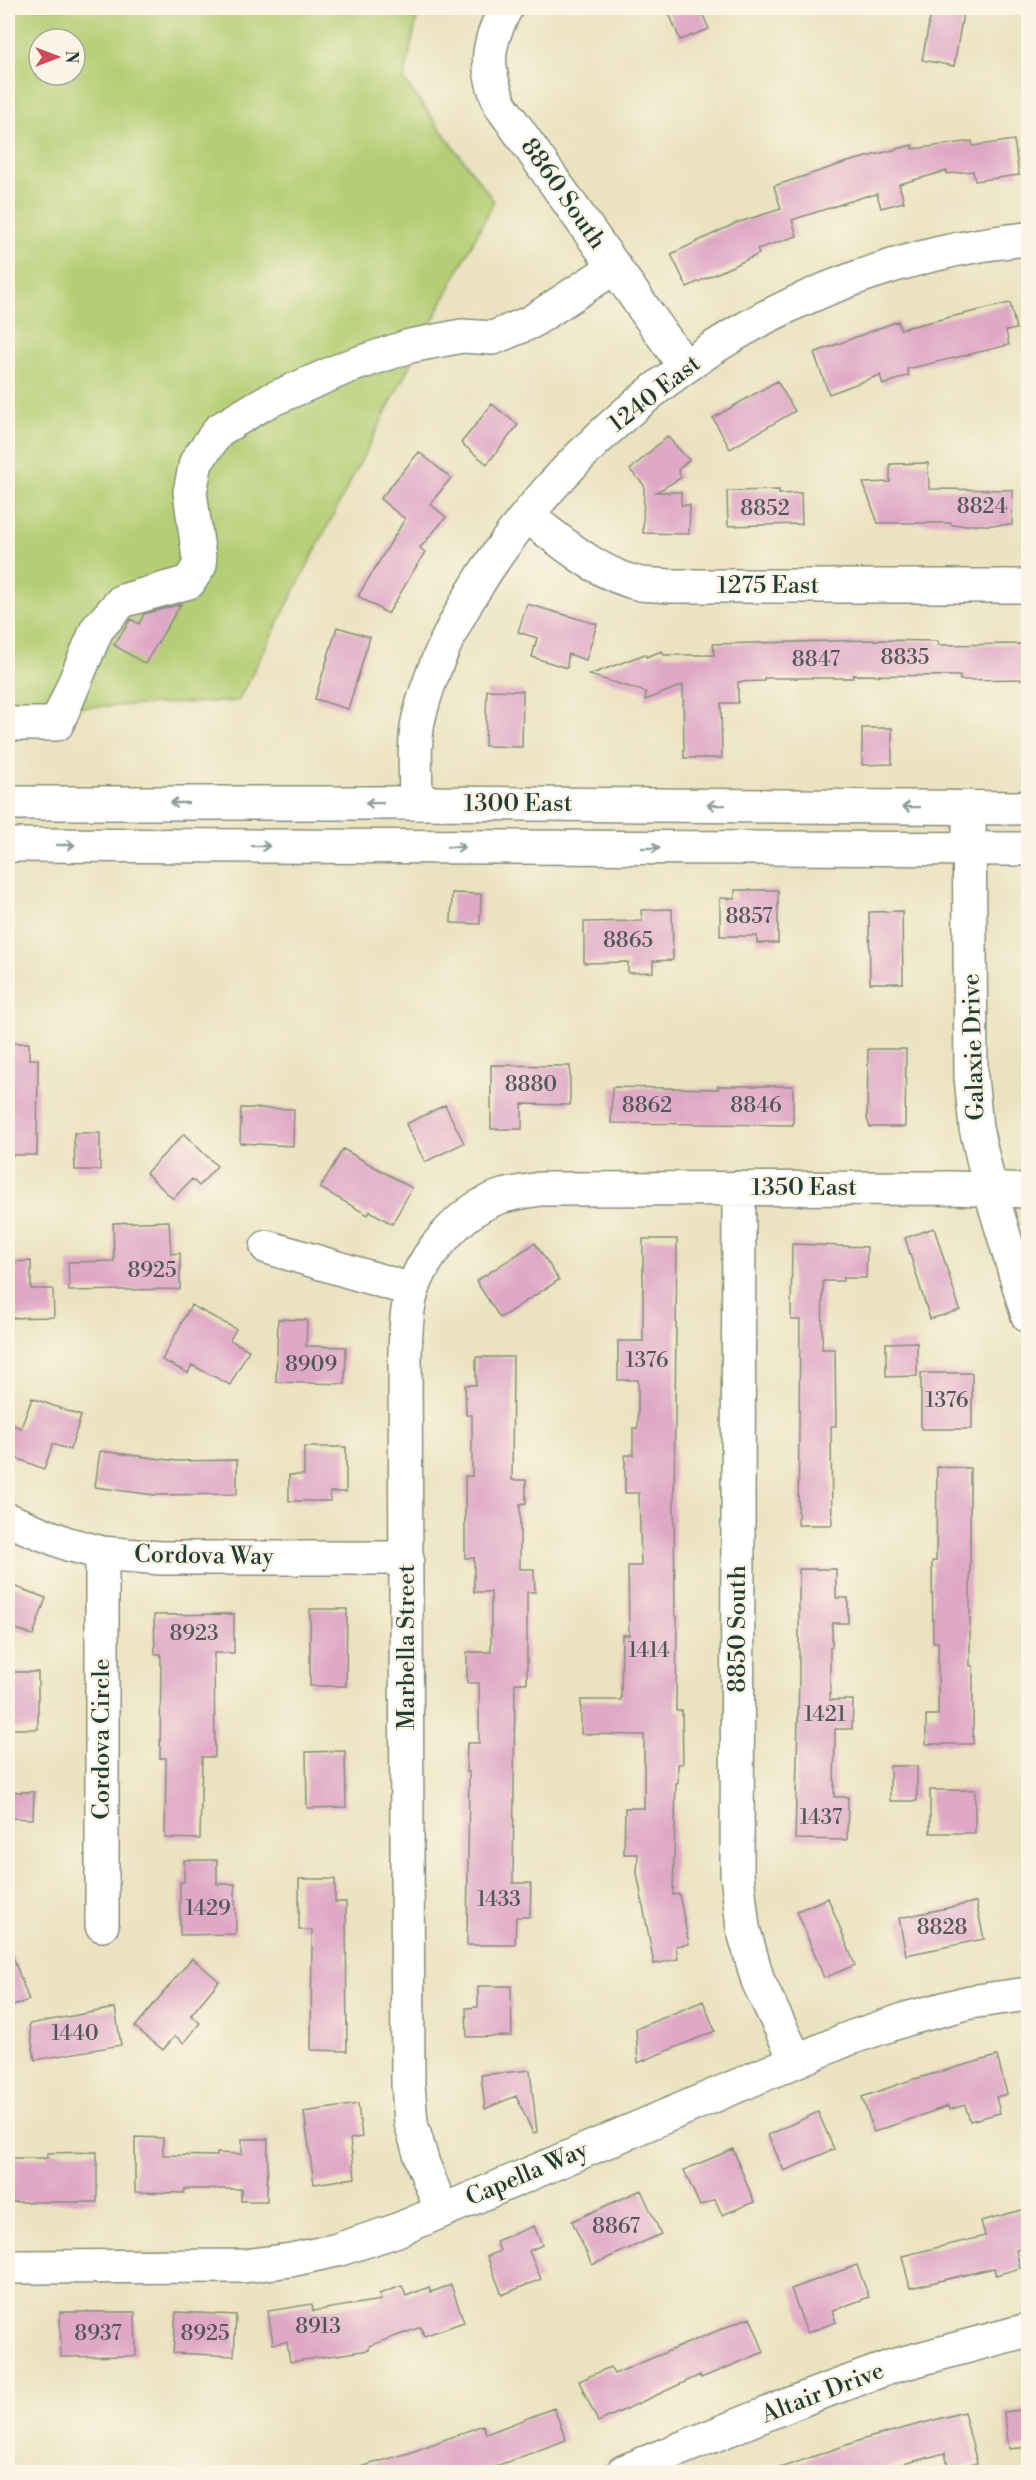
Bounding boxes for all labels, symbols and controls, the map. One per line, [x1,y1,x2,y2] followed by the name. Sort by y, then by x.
[27,27,87,87] north arrow
[61,51,81,64] text: N
[514,133,612,255] street label: 8860 South
[603,349,707,439] street label: 1240 East
[957,494,1007,520] house number: 8824
[740,496,790,522] house number: 8852
[717,571,820,601] street label: 1275 East
[881,645,929,671] house number: 8835
[792,647,841,673] house number: 8847
[464,789,573,819] street label: 1300 East
[169,797,189,809] one-way arrow
[364,797,384,809] one-way arrow
[706,799,726,811] one-way arrow
[901,801,921,813] one-way arrow
[55,839,75,851] one-way arrow
[250,840,270,852] one-way arrow
[445,841,465,853] one-way arrow
[640,842,660,854] one-way arrow
[725,904,773,930] house number: 8857
[603,928,653,954] house number: 8865
[956,973,992,1121] street label: Galaxie Drive
[505,1072,557,1098] house number: 8880
[622,1093,672,1119] house number: 8862
[730,1093,782,1119] house number: 8846
[751,1173,857,1203] street label: 1350 East
[127,1258,177,1284] house number: 8925
[626,1348,669,1374] house number: 1376
[285,1352,337,1378] house number: 8909
[926,1388,969,1414] house number: 1376
[134,1540,274,1572] street label: Cordova Way
[392,1564,422,1730] street label: Marbella Street
[723,1565,753,1693] street label: 8850 South
[169,1621,219,1647] house number: 8923
[628,1638,670,1664] house number: 1414
[87,1658,117,1820] street label: Cordova Circle
[804,1702,846,1728] house number: 1421
[800,1805,843,1831] house number: 1437
[477,1887,521,1913] house number: 1433
[185,1896,231,1922] house number: 1429
[917,1915,967,1941] house number: 8828
[51,2021,99,2047] house number: 1440
[461,2135,593,2213] street label: Capella Way
[592,2214,640,2240] house number: 8867
[295,2314,341,2340] house number: 8913
[74,2321,122,2347] house number: 8937
[180,2321,230,2347] house number: 8925
[757,2356,889,2430] street label: Altair Drive

